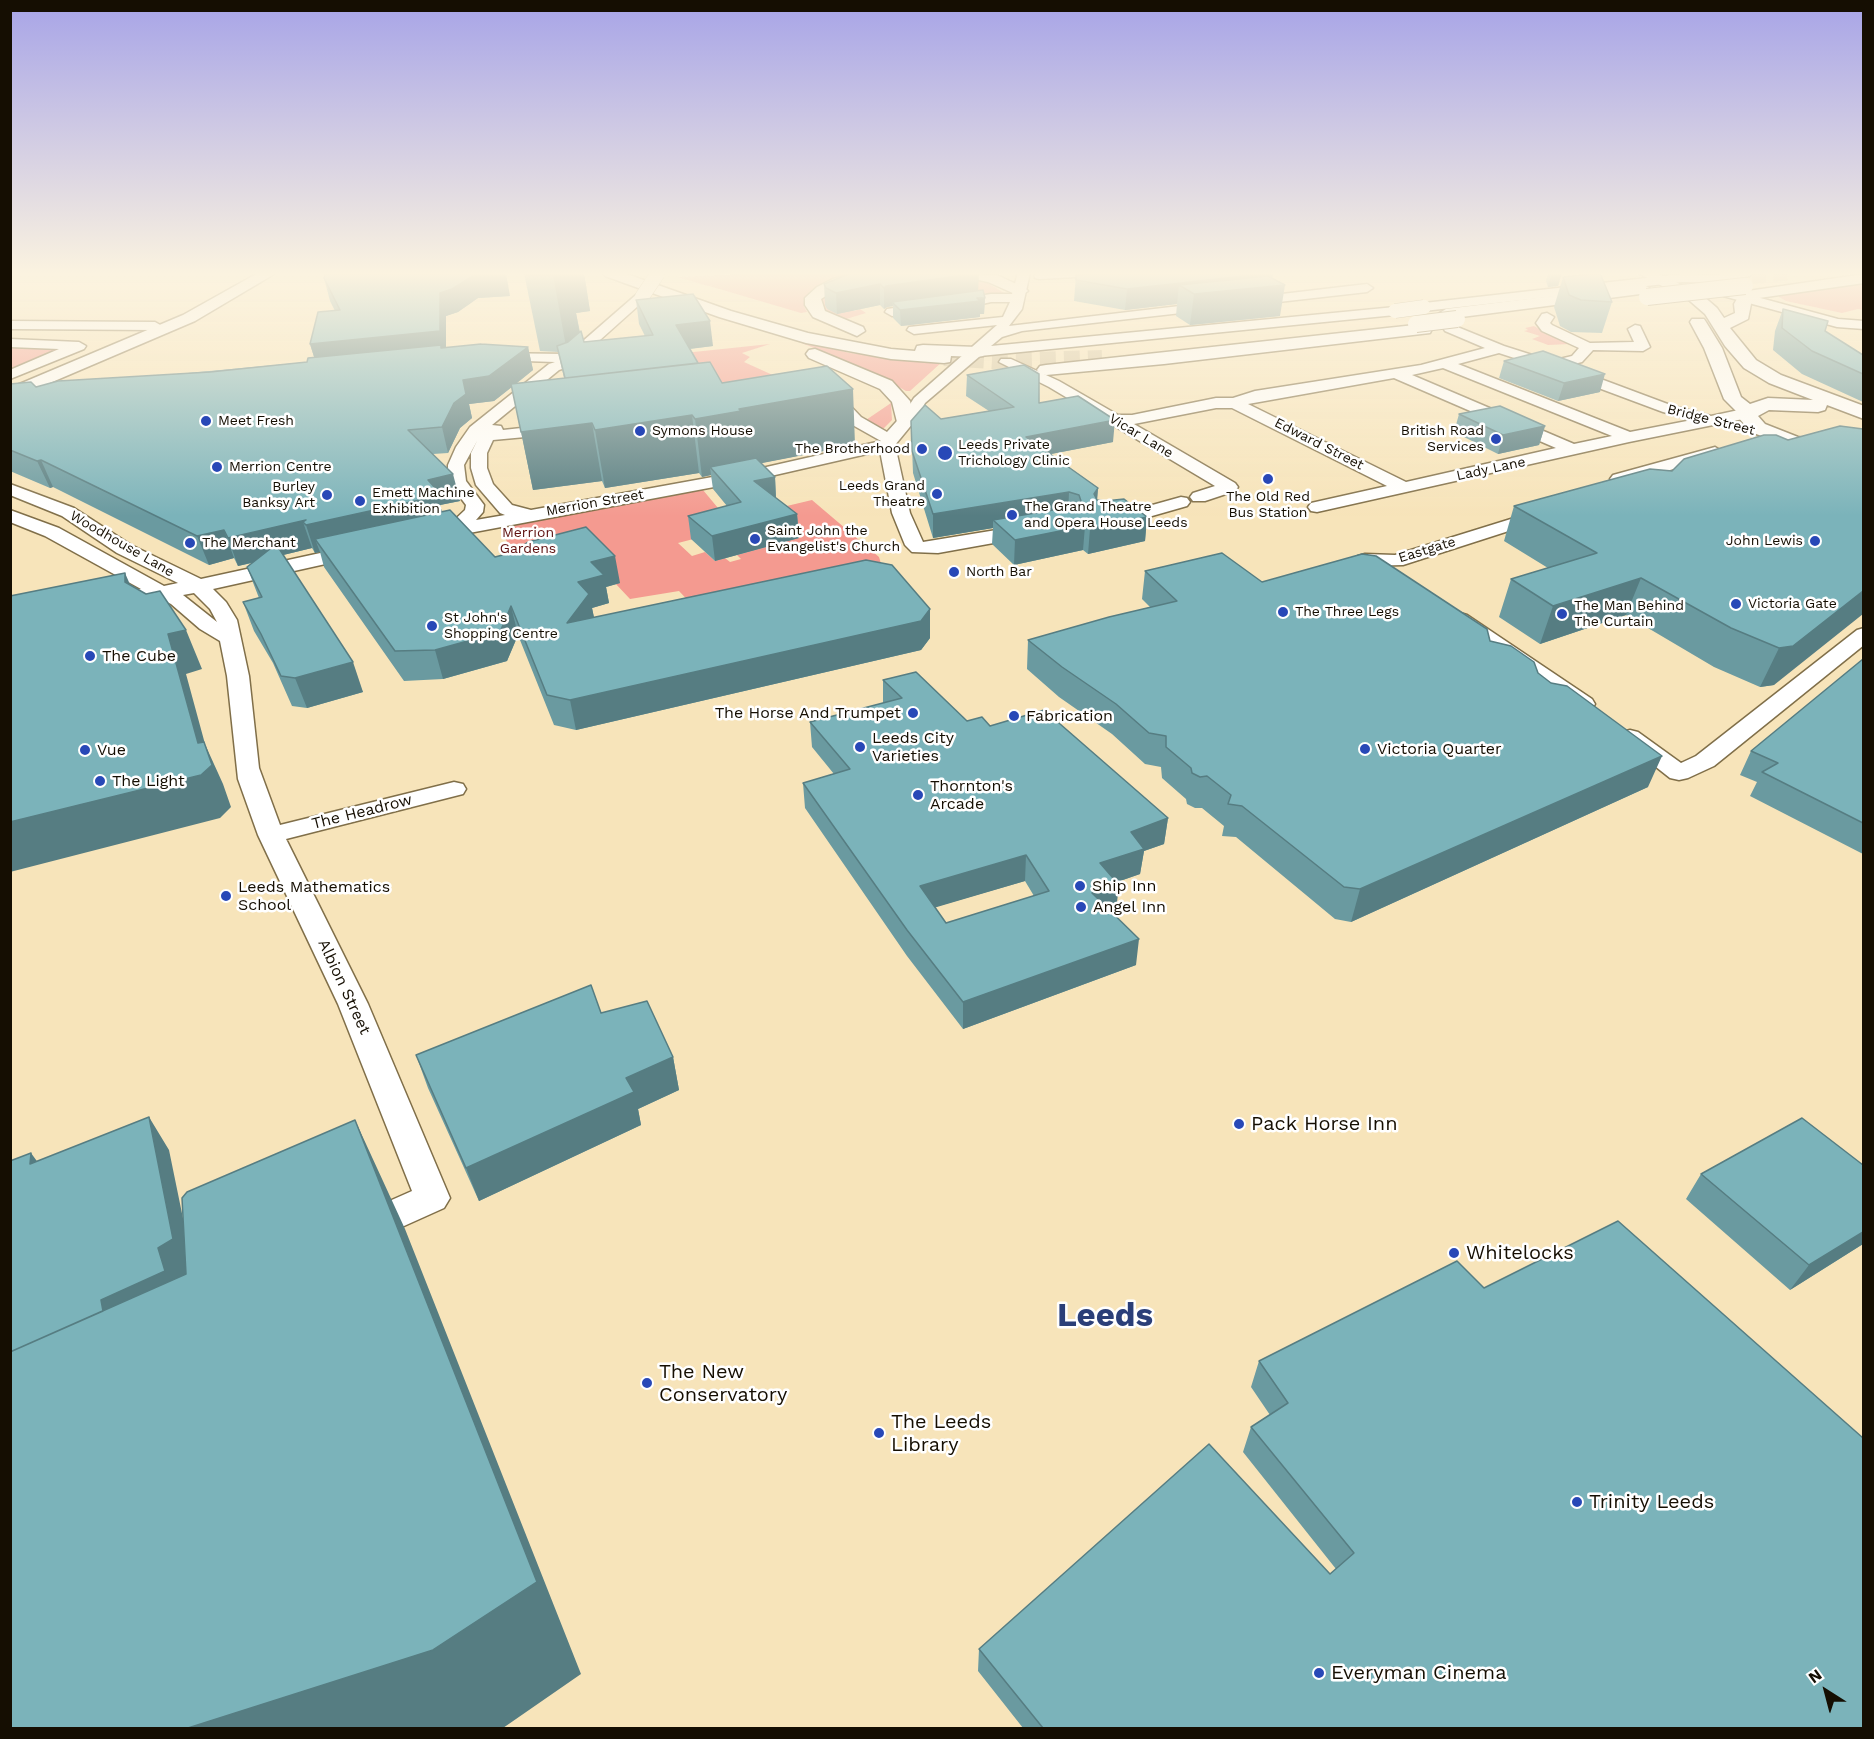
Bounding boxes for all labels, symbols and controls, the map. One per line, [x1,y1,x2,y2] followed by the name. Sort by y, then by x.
[1665,401,1757,439] street label: Bridge Street
[1106,410,1176,462] street label: Vicar Lane
[218,413,294,429] place label: Meet Fresh
[199,414,213,428] marker: Meet Fresh
[1271,414,1367,474] street label: Edward Street
[652,423,753,439] place label: Symons House
[1401,423,1484,455] place label: British Road Services
[633,424,647,438] marker: Symons House
[1489,432,1503,446] marker: British Road Services
[958,437,1070,470] place label: Leeds Private Trichology Clinic
[795,441,910,457] place label: The Brotherhood
[915,442,929,456] marker: The Brotherhood
[936,444,954,462] marker: Leeds Private Trichology Clinic
[1455,453,1527,485] street label: Lady Lane
[229,459,332,475] place label: Merrion Centre
[210,460,224,474] marker: Merrion Centre
[1261,472,1275,486] marker: The Old Red Bus Station
[839,478,925,510] place label: Leeds Grand Theatre
[242,479,315,512] place label: Burley Banksy Art
[372,485,475,518] place label: Emett Machine Exhibition
[545,486,645,520] street label: Merrion Street
[930,487,944,501] marker: Leeds Grand Theatre
[320,488,334,502] marker: Burley Banksy Art
[1226,489,1310,522] place label: The Old Red Bus Station
[353,494,367,508] marker: Emett Machine Exhibition
[1024,499,1188,532] place label: The Grand Theatre and Opera House Leeds
[67,507,177,581] street label: Woodhouse Lane
[1005,508,1019,522] marker: The Grand Theatre and Opera House Leeds
[767,523,900,556] place label: Saint John the Evangelist's Church
[500,525,556,558] park label: Merrion Gardens
[748,532,762,546] marker: Saint John the Evangelist's Church
[1396,533,1458,567] street label: Eastgate
[1726,533,1803,549] place label: John Lewis
[1808,534,1822,548] marker: John Lewis
[202,535,296,551] place label: The Merchant
[183,536,197,550] marker: The Merchant
[966,564,1032,580] place label: North Bar
[947,565,961,579] marker: North Bar
[1748,596,1837,612] place label: Victoria Gate
[1729,597,1743,611] marker: Victoria Gate
[1574,598,1684,630] place label: The Man Behind The Curtain
[1295,604,1399,620] place label: The Three Legs
[1276,605,1290,619] marker: The Three Legs
[1555,607,1569,621] marker: The Man Behind The Curtain
[444,610,558,642] place label: St John's Shopping Centre
[425,619,439,633] marker: St John's Shopping Centre
[102,646,176,666] place label: The Cube
[83,649,97,663] marker: The Cube
[715,703,901,723] place label: The Horse And Trumpet
[906,706,920,720] marker: The Horse And Trumpet
[1026,706,1113,726] place label: Fabrication
[1007,709,1021,723] marker: Fabrication
[872,728,954,766] place label: Leeds City Varieties
[1377,739,1502,759] place label: Victoria Quarter
[97,740,126,760] place label: Vue
[853,740,867,754] marker: Leeds City Varieties
[1358,742,1372,756] marker: Victoria Quarter
[78,743,92,757] marker: Vue
[112,771,185,791] place label: The Light
[93,774,107,788] marker: The Light
[930,776,1013,814] place label: Thornton's Arcade
[911,788,925,802] marker: Thornton's Arcade
[310,790,414,834] street label: The Headrow
[1092,876,1156,896] place label: Ship Inn
[238,877,390,915] place label: Leeds Mathematics School
[1073,879,1087,893] marker: Ship Inn
[219,889,233,903] marker: Leeds Mathematics School
[1093,897,1166,917] place label: Angel Inn
[1074,900,1088,914] marker: Angel Inn
[314,936,374,1038] street label: Albion Street
[1251,1112,1398,1136] place label: Pack Horse Inn
[1232,1117,1246,1131] marker: Pack Horse Inn
[1466,1241,1574,1265] place label: Whitelocks
[1447,1246,1461,1260] marker: Whitelocks
[1057,1296,1153,1336] district label: Leeds
[659,1360,787,1407] place label: The New Conservatory
[640,1376,654,1390] marker: The New Conservatory
[891,1410,991,1457] place label: The Leeds Library
[872,1426,886,1440] marker: The Leeds Library
[1589,1490,1714,1514] place label: Trinity Leeds
[1570,1495,1584,1509] marker: Trinity Leeds
[1331,1661,1506,1685] place label: Everyman Cinema
[1796,1661,1856,1721] north arrow
[1805,1665,1826,1687] text: N
[1312,1666,1326,1680] marker: Everyman Cinema

